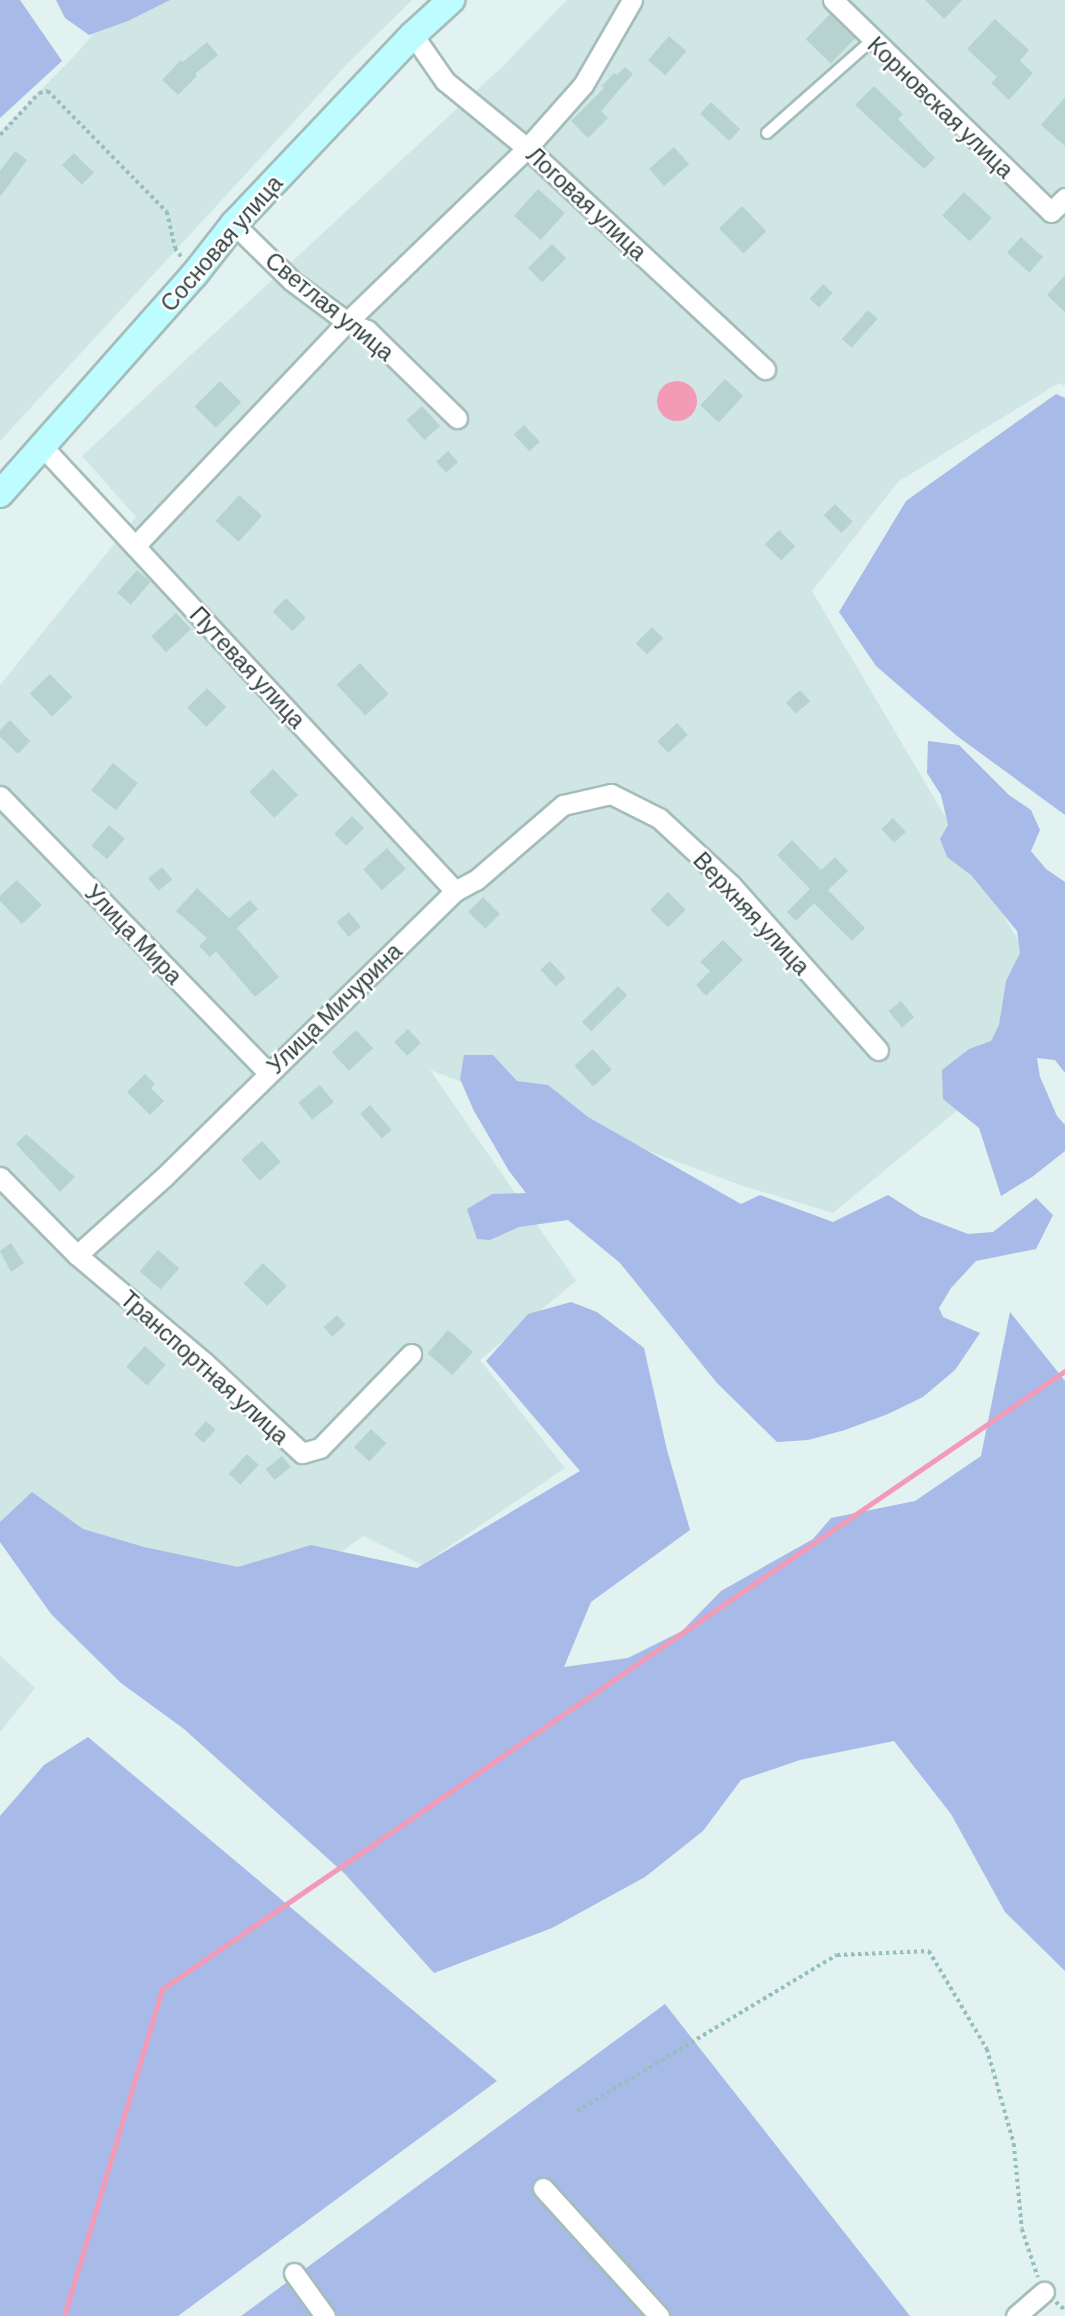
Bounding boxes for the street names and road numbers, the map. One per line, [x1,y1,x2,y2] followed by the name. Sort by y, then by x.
[863,31,1019,183] street label: Корновская улица
[521,141,653,265] street label: Логовая улица
[154,169,288,317] street label: Сосновая улица
[260,246,400,366] street label: Светлая улица
[185,600,311,734] street label: Путевая улица
[688,846,816,980] street label: Верхняя улица
[80,879,188,989] street label: Улица Мира
[261,937,407,1079] street label: Улица Мичурина
[115,1284,295,1450] street label: Транспортная улица

